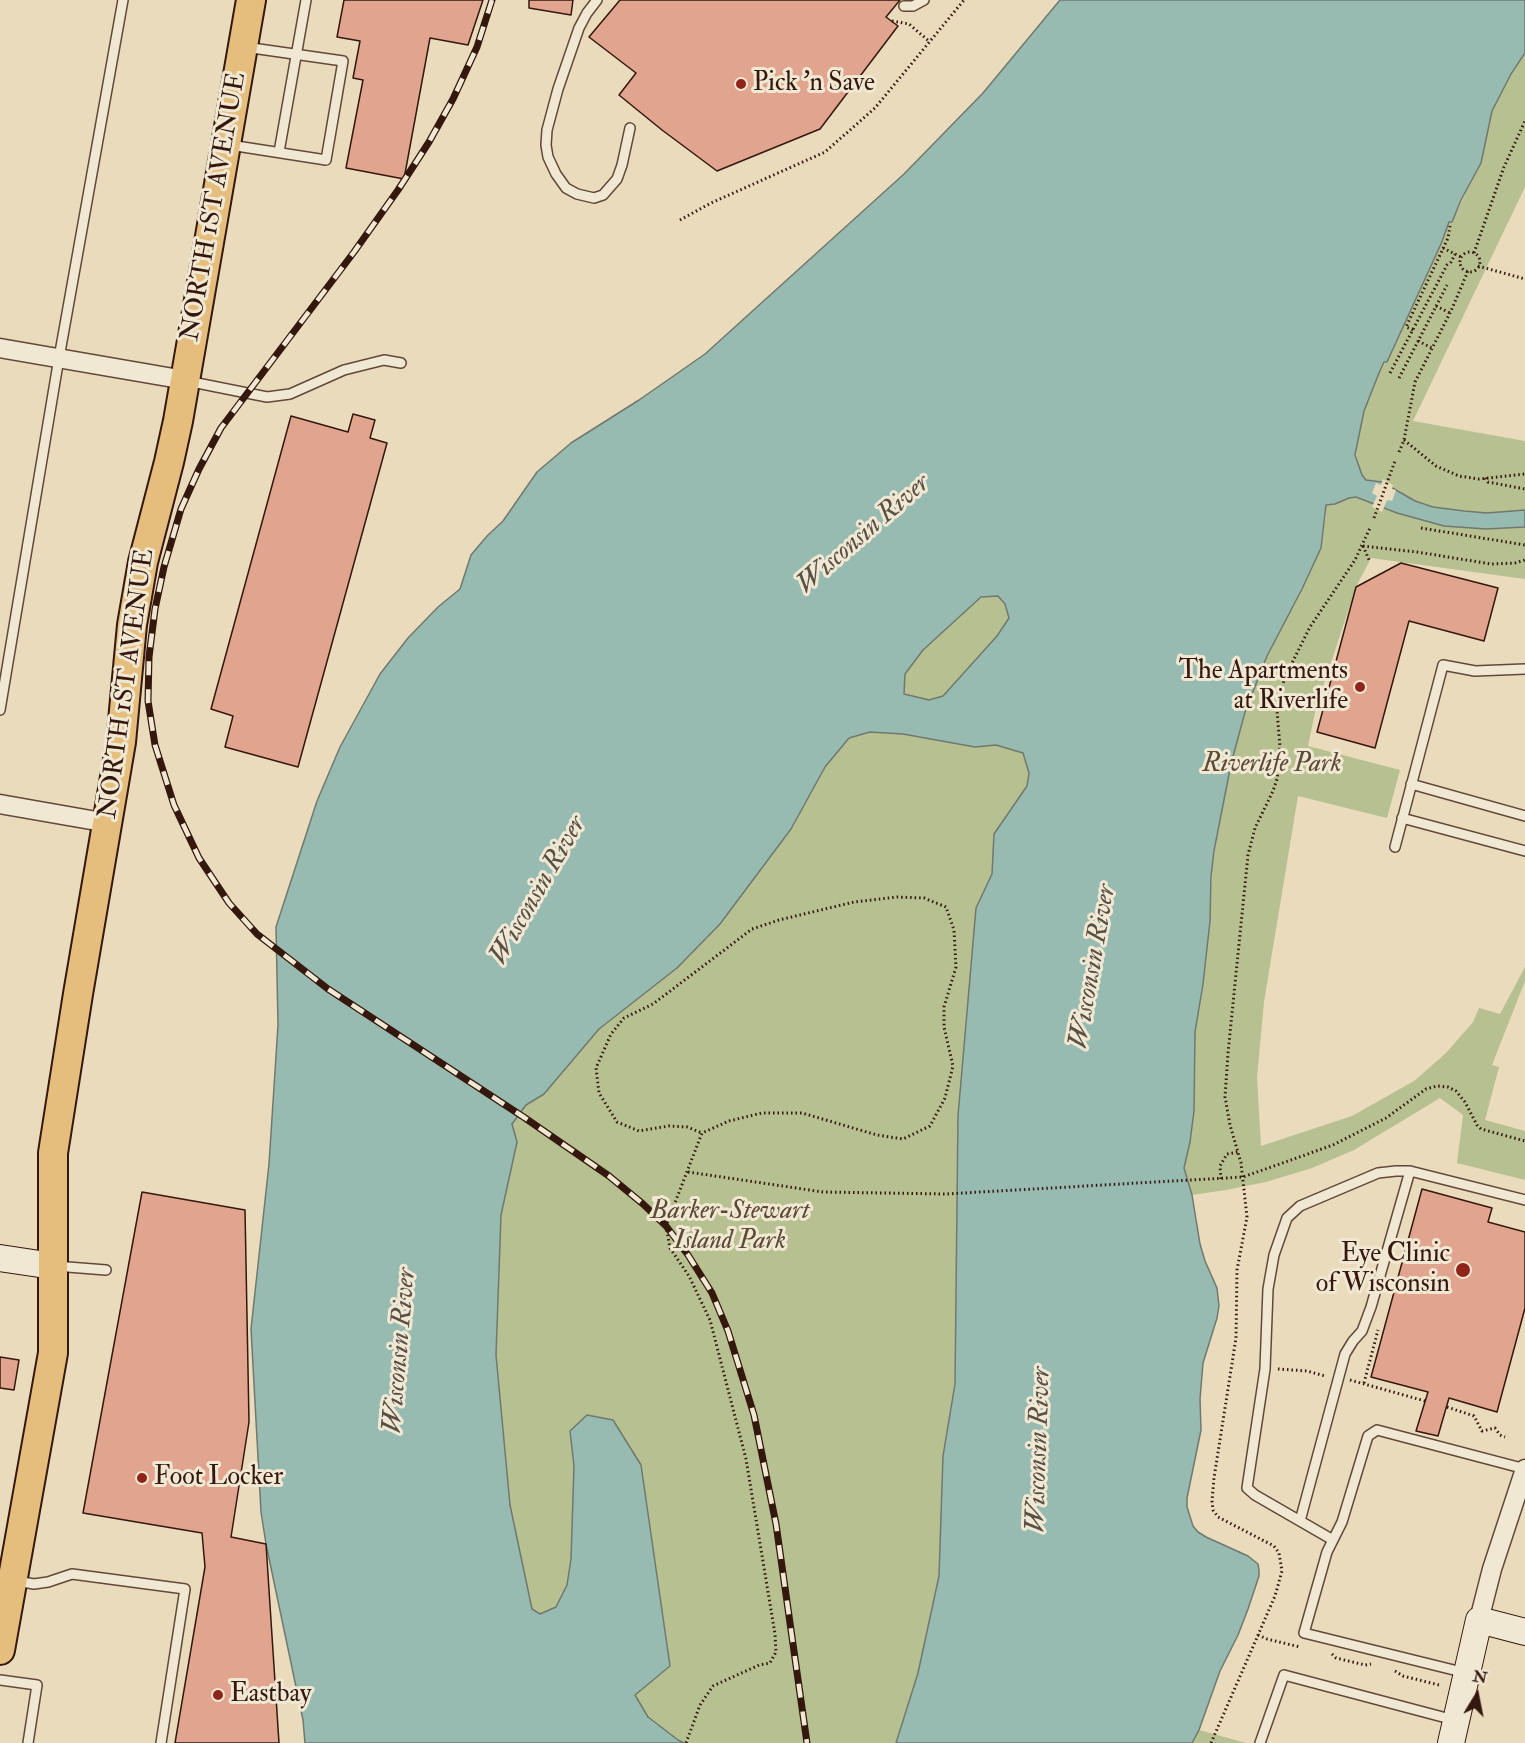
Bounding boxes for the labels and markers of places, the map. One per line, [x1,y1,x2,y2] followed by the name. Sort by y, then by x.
[753,68,875,100] place label: Pick 'n Save
[734,77,748,91] marker: Pick 'n Save
[1179,656,1348,718] place label: The Apartments at Riverlife
[1353,680,1367,694] marker: The Apartments at Riverlife
[1316,1239,1450,1300] place label: Eye Clinic of Wisconsin
[1454,1261,1472,1279] marker: Eye Clinic of Wisconsin
[154,1462,283,1494] place label: Foot Locker
[135,1471,149,1485] marker: Foot Locker
[230,1679,311,1711] place label: Eastbay
[211,1688,225,1702] marker: Eastbay

